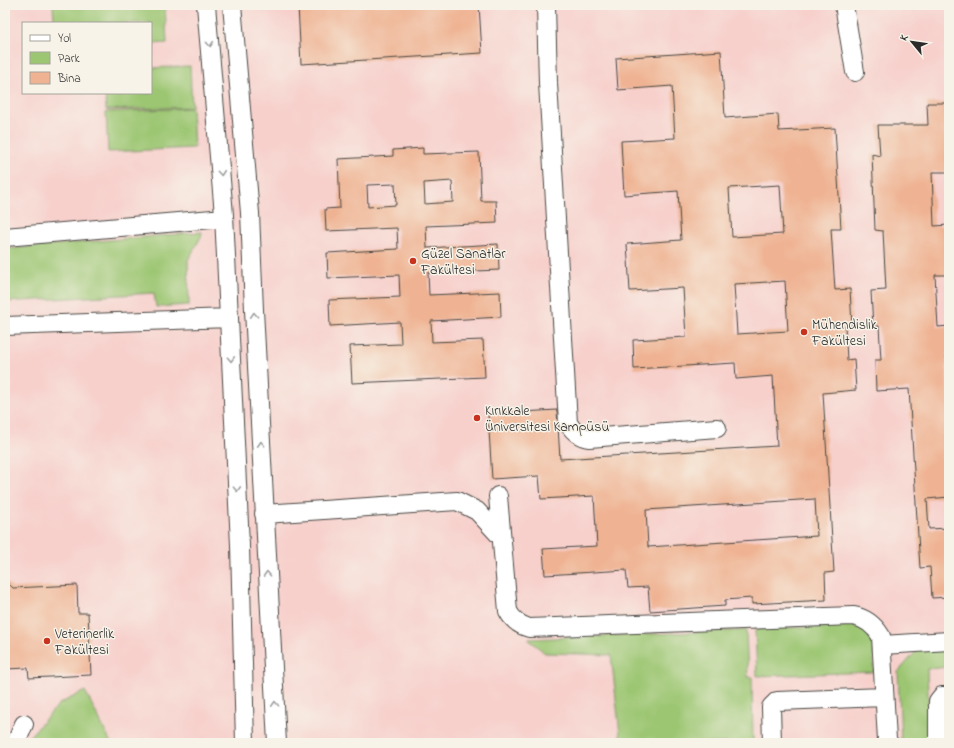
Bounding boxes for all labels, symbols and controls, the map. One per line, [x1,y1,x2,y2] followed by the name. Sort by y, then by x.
[22,22,152,94] legend
[892,22,932,62] north arrow
[58,30,71,48] text: Yol
[896,31,913,44] text: K
[205,41,214,47] one-way arrow
[58,50,80,68] text: Park
[57,70,81,88] text: Bina
[216,170,225,176] one-way arrow
[420,244,506,281] place label: Güzel Sanatlar Fakültesi
[408,256,418,266] marker: Güzel Sanatlar Fakültesi
[250,312,258,318] one-way arrow
[811,315,878,352] place label: Mühendislik Fakültesi
[799,327,809,337] marker: Mühendislik Fakültesi
[226,356,235,362] one-way arrow
[485,401,609,438] place label: Kırıkkale Üniversitesi Kampüsü
[472,413,482,423] marker: Kırıkkale Üniversitesi Kampüsü
[256,441,265,447] one-way arrow
[233,486,242,492] one-way arrow
[263,571,272,577] one-way arrow
[54,624,115,661] place label: Veterinerlik Fakültesi
[42,636,52,646] marker: Veterinerlik Fakültesi
[270,701,279,707] one-way arrow

